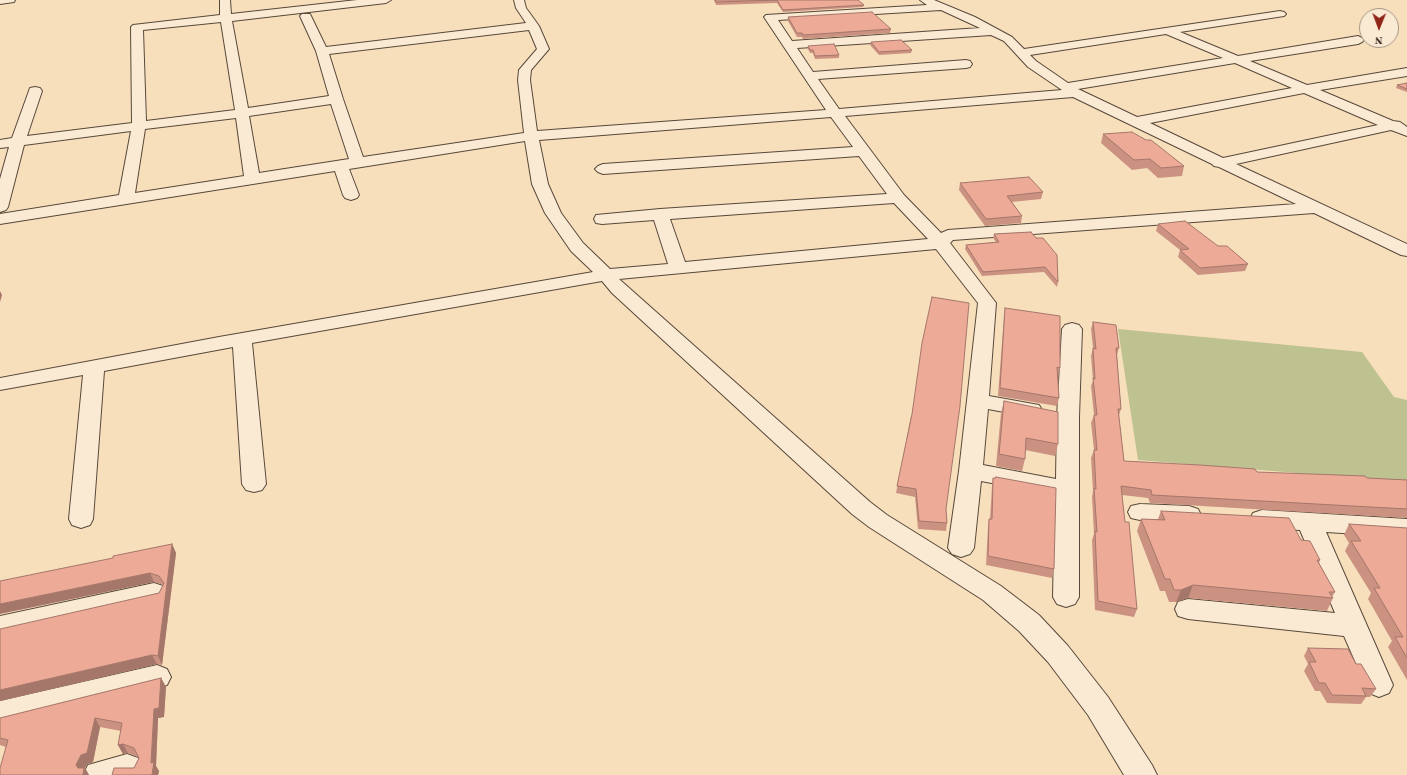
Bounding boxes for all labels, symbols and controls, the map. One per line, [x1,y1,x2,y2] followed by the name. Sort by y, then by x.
[1359,8,1399,48] north arrow
[1375,34,1383,45] text: N

